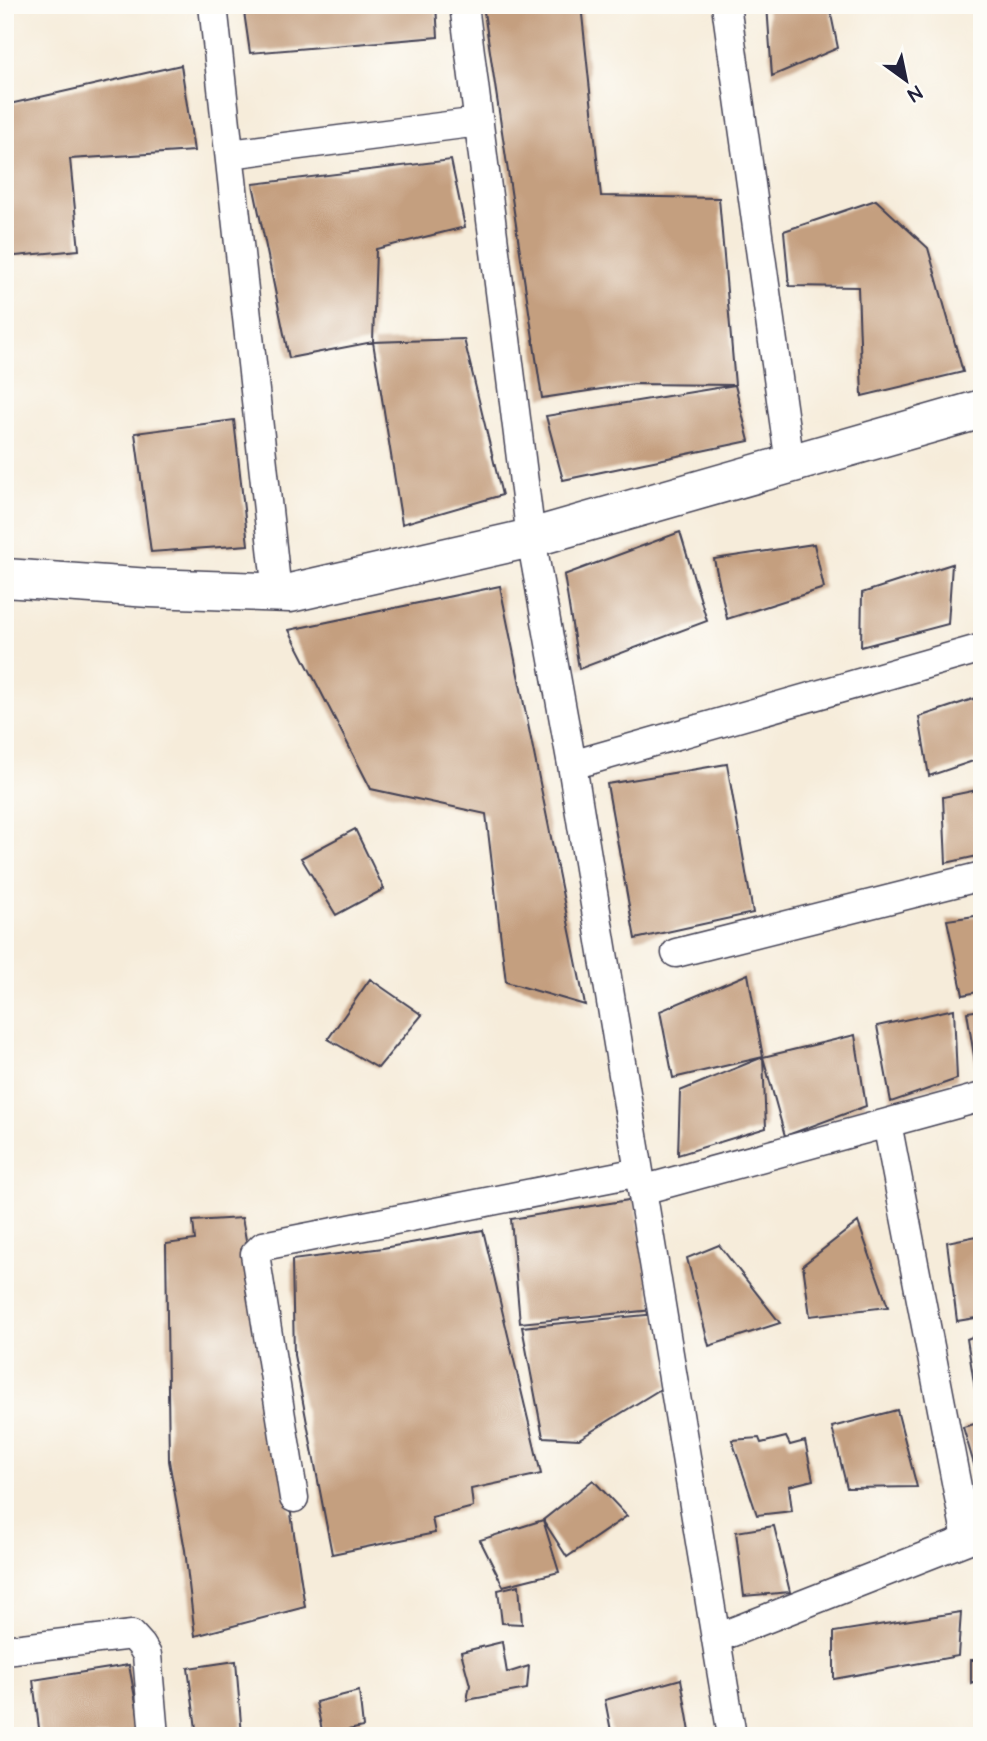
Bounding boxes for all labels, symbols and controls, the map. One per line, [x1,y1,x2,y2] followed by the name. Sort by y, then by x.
[872,46,942,116] north arrow
[902,78,927,108] text: N

